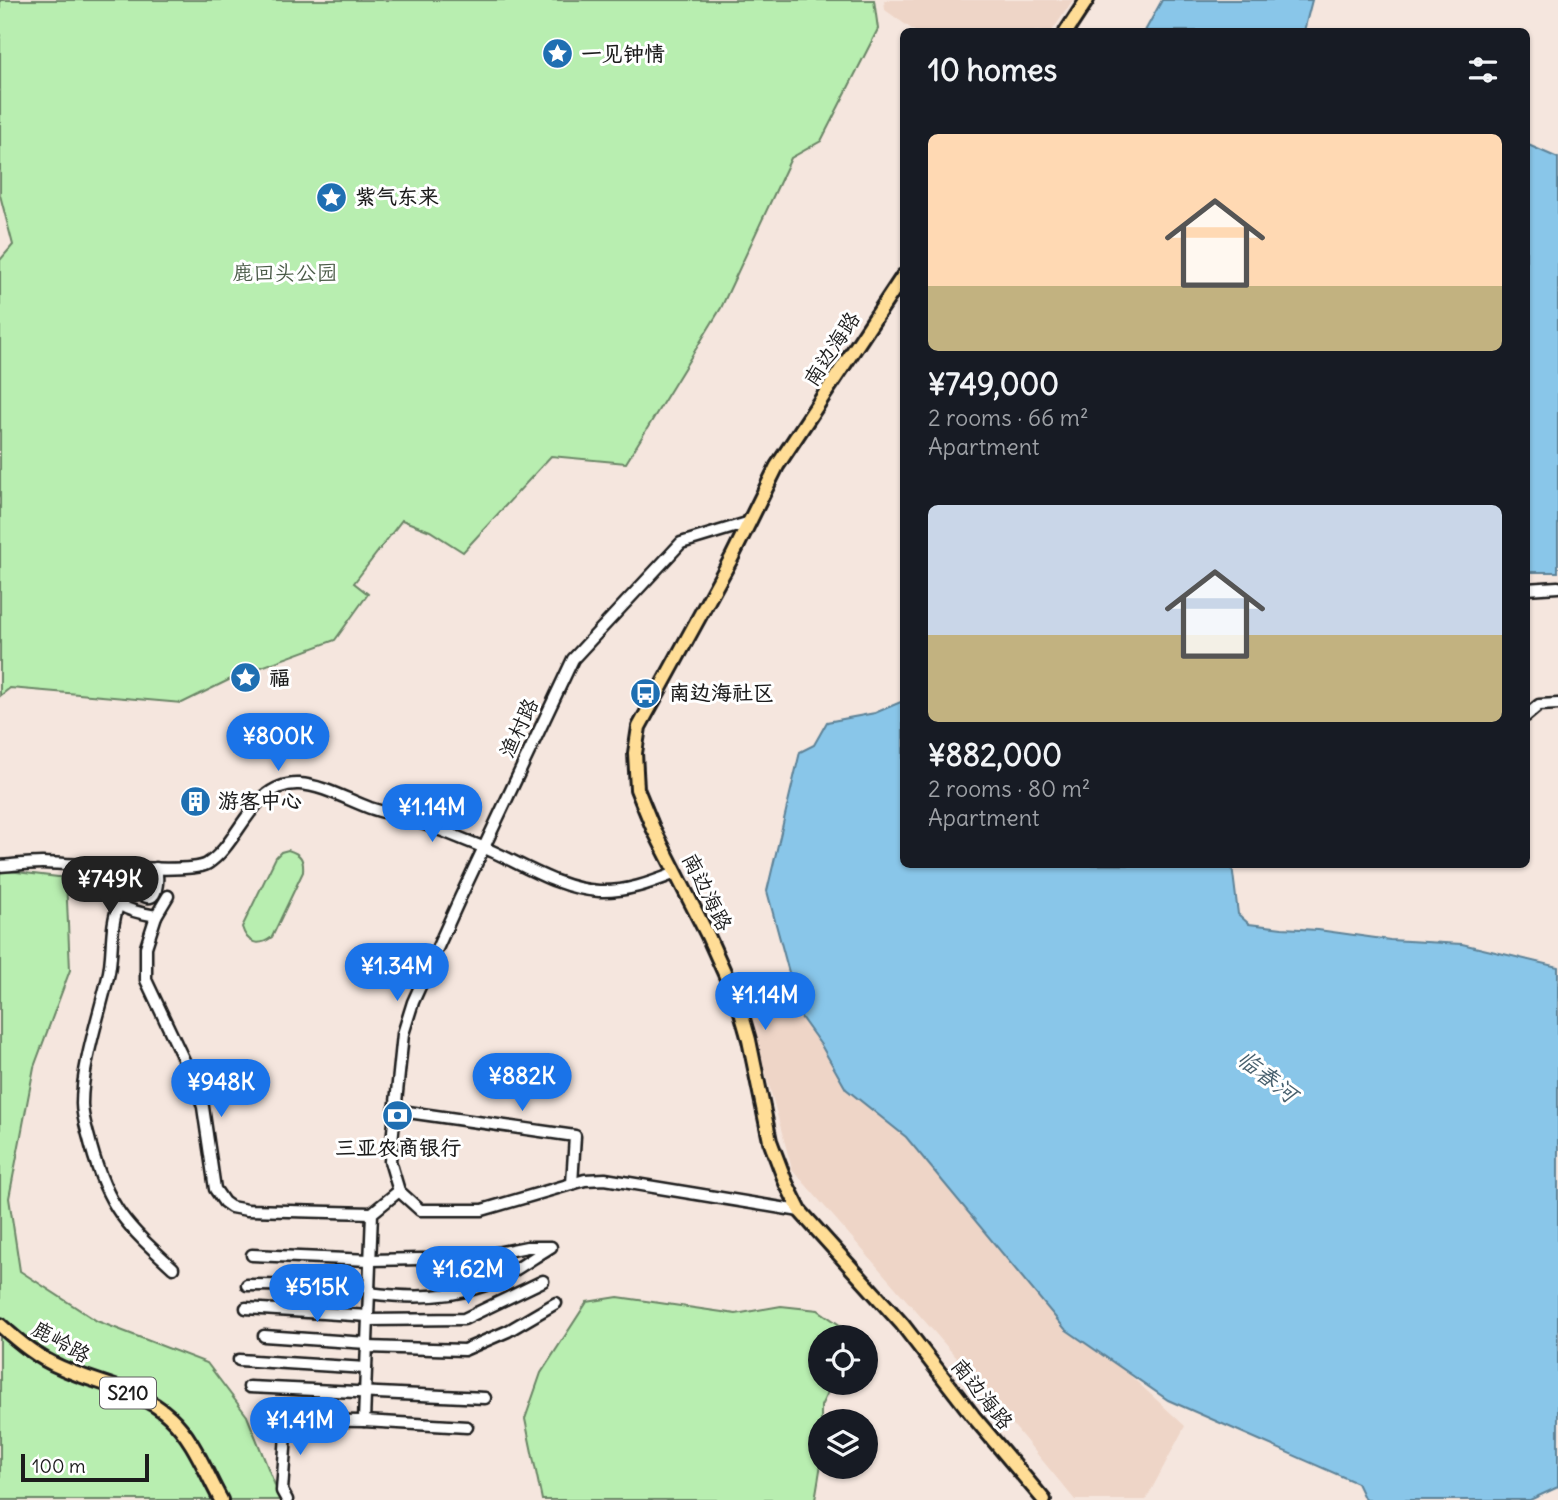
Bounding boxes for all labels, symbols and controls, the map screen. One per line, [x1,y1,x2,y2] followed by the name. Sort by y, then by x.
[541,37,575,71] place icon: 一见钟情
[581,40,665,67] place label: 一见钟情
[928,51,1057,89] text: 10 homes
[1464,51,1502,89] icon: filters
[315,180,349,214] place icon: 紫气东来
[1152,180,1278,306] icon: home
[355,183,439,210] place label: 紫气东来
[233,259,338,286] park label: 鹿回头公园
[797,306,866,391] street label: 南边海路
[928,365,1059,403] text: ¥749,000
[928,403,1089,432] text: 2 rooms · 66 m²
[928,432,1040,461] text: Apartment
[1152,551,1278,677] icon: home
[229,661,263,695] place icon: 福
[269,664,290,691] place label: 福
[629,676,663,710] bus stop icon: 南边海社区
[669,679,774,706] place label: 南边海社区
[493,694,544,762] street label: 渔村路
[229,714,327,773] pin: ¥800K
[242,721,314,750] text: ¥800K
[928,736,1062,774] text: ¥882,000
[928,774,1090,803] text: 2 rooms · 80 m²
[178,784,212,818] building icon: 游客中心
[375,784,489,844] pin: ¥1.14M
[218,787,302,814] place label: 游客中心
[398,792,466,821] text: ¥1.14M
[928,803,1040,832] text: Apartment
[676,848,739,935] street label: 南边海路
[61,856,159,916] pin: ¥749K
[78,864,142,893] text: ¥749K
[340,944,454,1003] pin: ¥1.34M
[361,951,433,980] text: ¥1.34M
[708,972,822,1032] pin: ¥1.14M
[731,980,799,1009] text: ¥1.14M
[1231,1043,1307,1111] water label: 临春河
[473,1054,571,1113] pin: ¥882K
[172,1060,270,1119] pin: ¥948K
[489,1061,555,1090] text: ¥882K
[187,1067,255,1096] text: ¥948K
[381,1099,415,1133] bank icon: 三亚农商银行
[335,1134,461,1161] place label: 三亚农商银行
[411,1246,525,1306] pin: ¥1.62M
[432,1254,504,1283] text: ¥1.62M
[268,1264,366,1324] pin: ¥515K
[285,1272,349,1301] text: ¥515K
[27,1314,95,1369] street label: 鹿岭路
[808,1325,878,1479] map controls
[808,1325,878,1395] button: locate
[945,1353,1019,1435] street label: 南边海路
[100,1378,156,1408] road number: S210
[243,1398,357,1457] pin: ¥1.41M
[266,1405,334,1434] text: ¥1.41M
[808,1409,878,1479] button: layers
[21,1451,149,1483] scale bar
[32,1454,86,1478] text: 100 m

